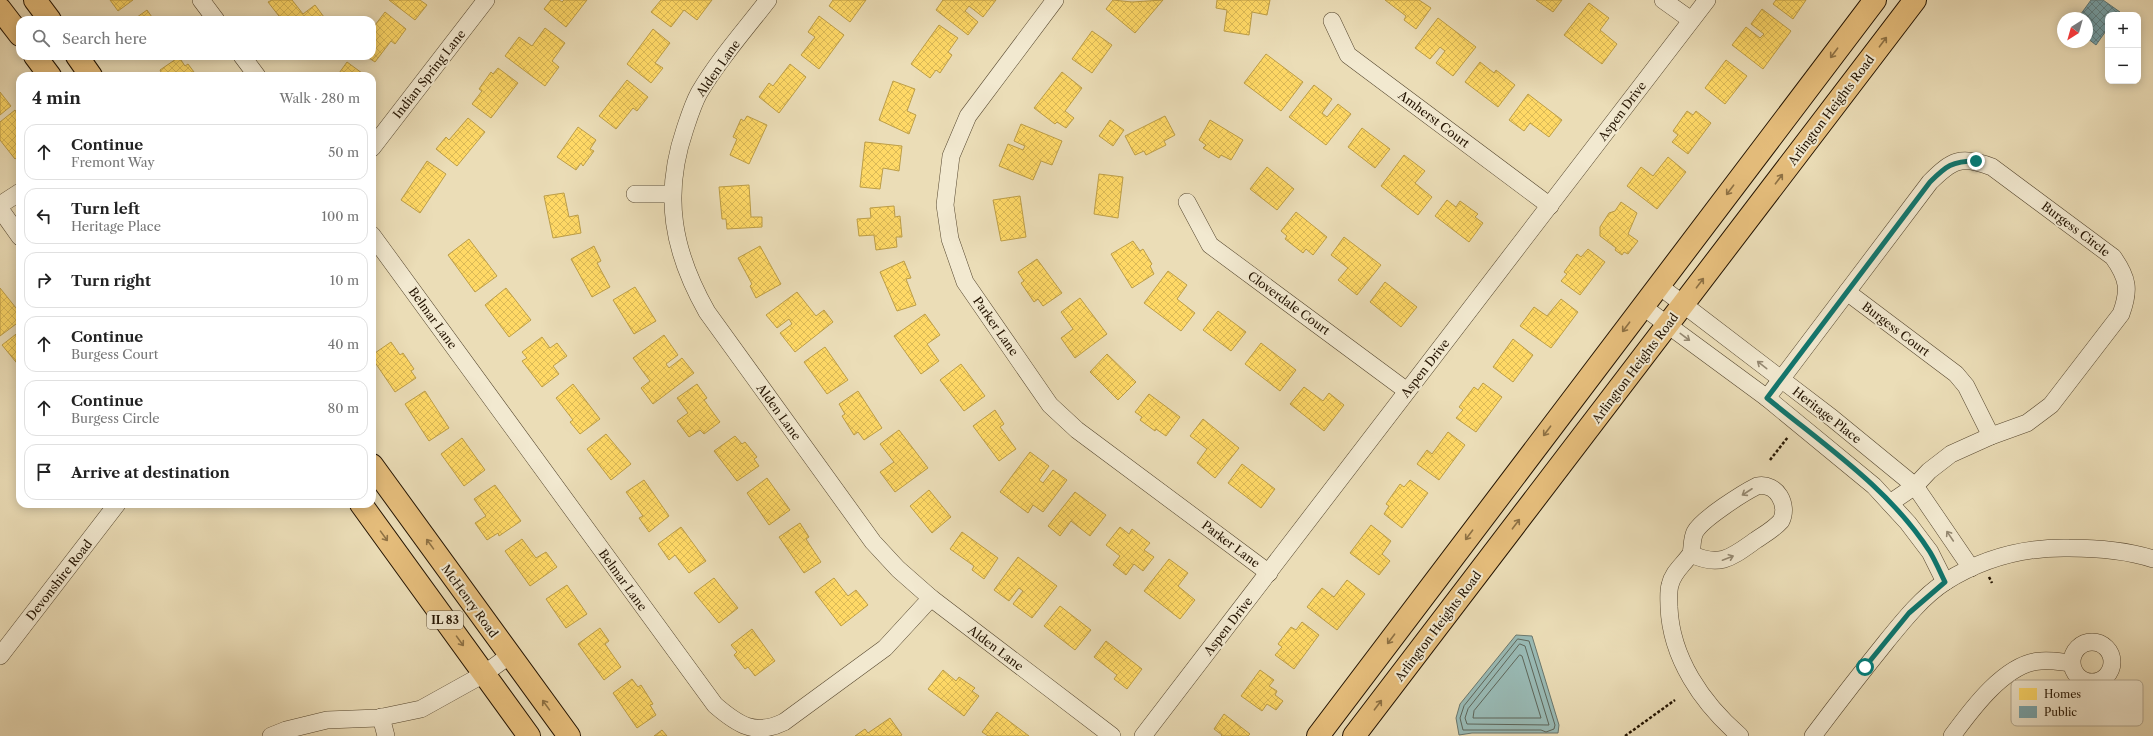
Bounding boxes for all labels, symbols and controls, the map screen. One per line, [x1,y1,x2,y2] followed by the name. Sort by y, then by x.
[2057,12,2093,48] north arrow
[2105,12,2141,84] map controls
[2105,12,2141,48] button: +
[16,16,376,60] search box
[390,26,469,121] street label: Indian Spring Lane
[30,27,52,49] icon: search
[62,29,147,48] text: Search here
[692,37,743,100] street label: Alden Lane
[1878,37,1887,48] one-way arrow
[1830,48,1839,59] one-way arrow
[2105,48,2141,84] button: −
[1784,51,1878,169] street label: Arlington Heights Road
[1594,78,1649,144] street label: Aspen Drive
[1395,87,1473,151] street label: Amherst Court
[32,88,81,108] text: 4 min
[279,90,360,106] text: Walk · 280 m
[71,135,143,154] text: Continue
[33,141,55,163] icon: ahead
[328,144,359,160] text: 50 m
[1967,152,1985,170] route end
[71,154,155,170] text: Fremont Way
[1774,174,1783,185] one-way arrow
[1726,185,1734,196] one-way arrow
[2039,198,2113,260] street label: Burgess Circle
[71,199,140,218] text: Turn left
[33,205,55,227] icon: left
[321,208,359,224] text: 100 m
[71,218,161,234] text: Heritage Place
[1245,268,1334,338] street label: Cloverdale Court
[33,269,55,291] icon: right
[71,271,151,290] text: Turn right
[330,272,359,288] text: 10 m
[1696,277,1704,288] one-way arrow
[406,284,461,352] street label: Belmar Lane
[970,294,1022,359] street label: Parker Lane
[1859,299,1933,360] street label: Burgess Court
[1588,309,1682,427] street label: Arlington Heights Road
[1621,322,1630,333] one-way arrow
[71,327,143,346] text: Continue
[33,333,55,355] icon: ahead
[1679,333,1690,341] one-way arrow
[328,336,359,352] text: 40 m
[1397,336,1453,401] street label: Aspen Drive
[71,346,158,362] text: Burgess Court
[1757,360,1768,369] one-way arrow
[753,380,805,443] street label: Alden Lane
[1790,384,1865,447] street label: Heritage Place
[71,391,143,410] text: Continue
[33,397,55,419] icon: ahead
[327,400,359,416] text: 80 m
[71,410,160,426] text: Burgess Circle
[1543,426,1552,437] one-way arrow
[33,461,55,483] icon: arrive
[71,463,230,482] text: Arrive at destination
[1741,488,1752,496] one-way arrow
[1199,517,1263,571] street label: Parker Lane
[1512,518,1520,529] one-way arrow
[1465,529,1473,540] one-way arrow
[380,530,388,541] one-way arrow
[1946,531,1954,542] one-way arrow
[23,536,96,623] street label: Devonshire Road
[425,539,434,550] one-way arrow
[596,546,651,614] street label: Belmar Lane
[1722,553,1734,561] one-way arrow
[438,562,502,641] street label: McHenry Road
[1391,567,1485,685] street label: Arlington Heights Road
[1200,594,1256,659] street label: Aspen Drive
[427,611,463,629] road number: IL 83
[964,622,1027,674] street label: Alden Lane
[1387,633,1395,644] one-way arrow
[456,635,464,646] one-way arrow
[1856,658,1874,676] route start
[2011,680,2143,726] legend
[2044,687,2081,701] text: Homes
[542,699,550,710] one-way arrow
[1373,700,1382,711] one-way arrow
[2044,705,2077,719] text: Public

